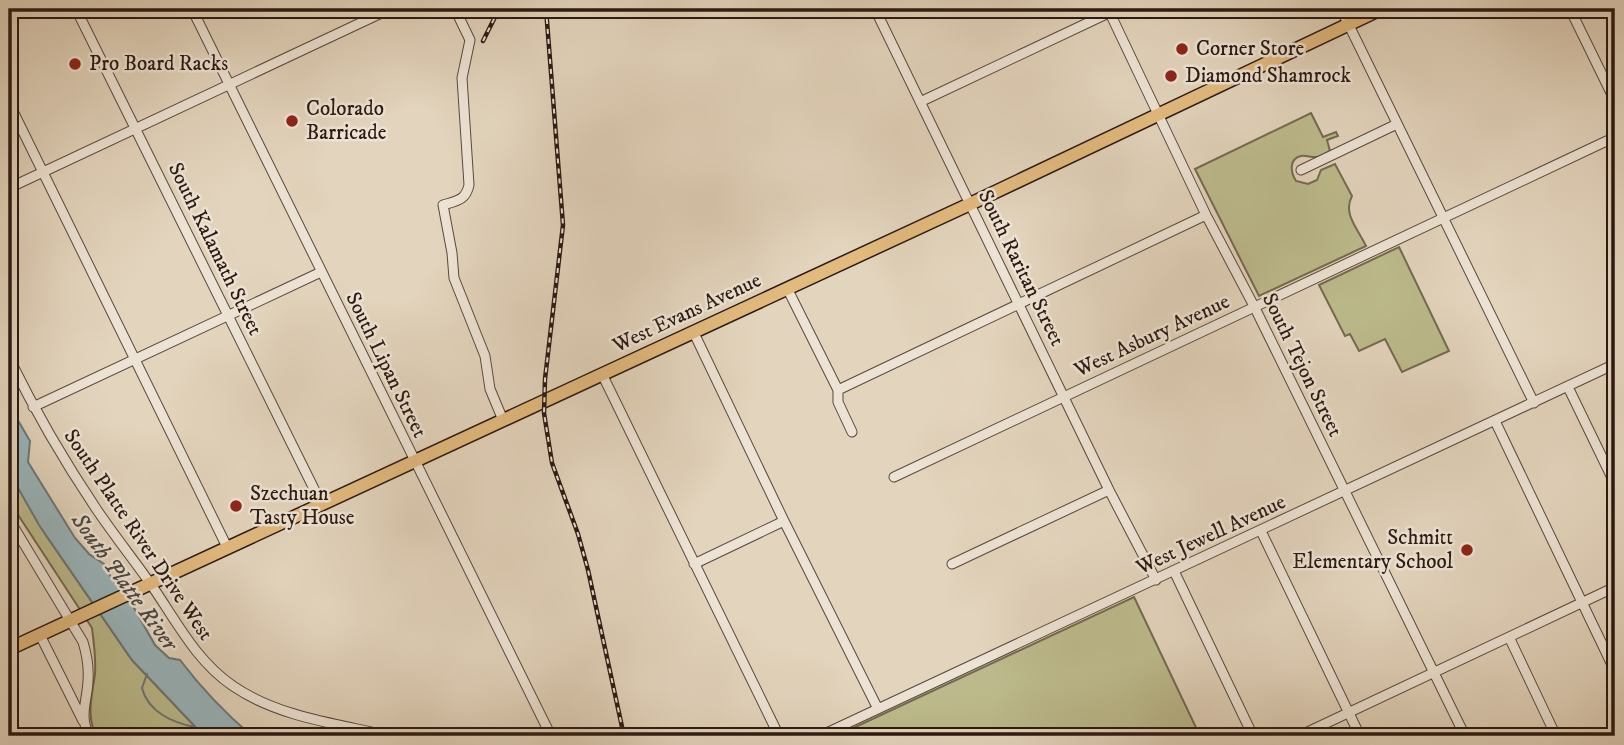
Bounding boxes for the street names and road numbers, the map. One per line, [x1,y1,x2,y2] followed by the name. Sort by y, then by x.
[162,158,268,340] street label: South Kalamath Street
[972,186,1070,351] street label: South Raritan Street
[608,267,766,359] street label: West Evans Avenue
[340,288,433,442] street label: South Lipan Street
[1069,289,1234,384] street label: West Asbury Avenue
[1256,289,1348,441] street label: South Tejon Street
[58,425,218,645] street label: South Platte River Drive West
[1131,489,1290,581] street label: West Jewell Avenue

